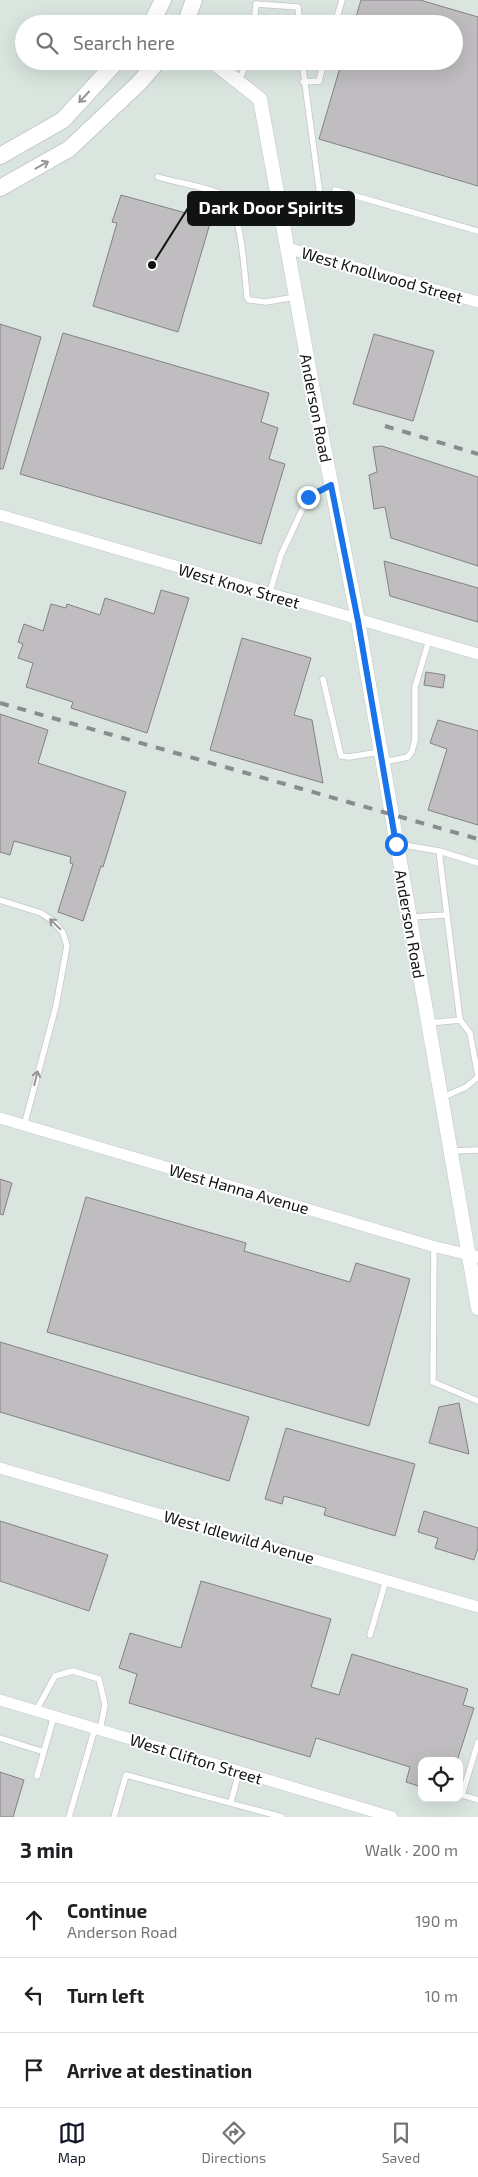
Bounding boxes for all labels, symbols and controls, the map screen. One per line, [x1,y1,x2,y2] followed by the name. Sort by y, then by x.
[15,15,463,70] search box
[33,29,61,57] icon: search
[73,31,175,54] text: Search here
[78,91,90,104] one-way arrow
[35,159,49,169] one-way arrow
[188,192,354,225] callout: Dark Door Spirits
[199,196,343,218] text: Dark Door Spirits
[299,242,465,307] street label: West Knollwood Street
[297,352,336,464] street label: Anderson Road
[297,486,320,509] route end
[176,559,302,612] street label: West Knox Street
[385,833,408,856] route start
[392,868,429,980] street label: Anderson Road
[48,918,61,930] one-way arrow
[32,1071,41,1087] one-way arrow
[167,1159,311,1218] street label: West Hanna Avenue
[162,1506,317,1567] street label: West Idlewild Avenue
[128,1729,265,1788] street label: West Clifton Street
[418,1757,463,1802] map controls
[418,1757,463,1802] button: locate
[20,1837,73,1862] text: 3 min
[365,1840,458,1859] text: Walk · 200 m
[67,1899,147,1922] text: Continue
[20,1906,48,1934] icon: ahead
[415,1911,458,1930] text: 190 m
[67,1922,177,1941] text: Anderson Road
[20,1981,48,2009] icon: left
[67,1984,144,2007] text: Turn left
[424,1986,458,2005] text: 10 m
[20,2056,48,2084] icon: arrive
[67,2059,252,2082] text: Arrive at destination
[58,2119,86,2166] tab: Map
[202,2119,266,2166] tab: Directions
[382,2119,420,2166] tab: Saved

